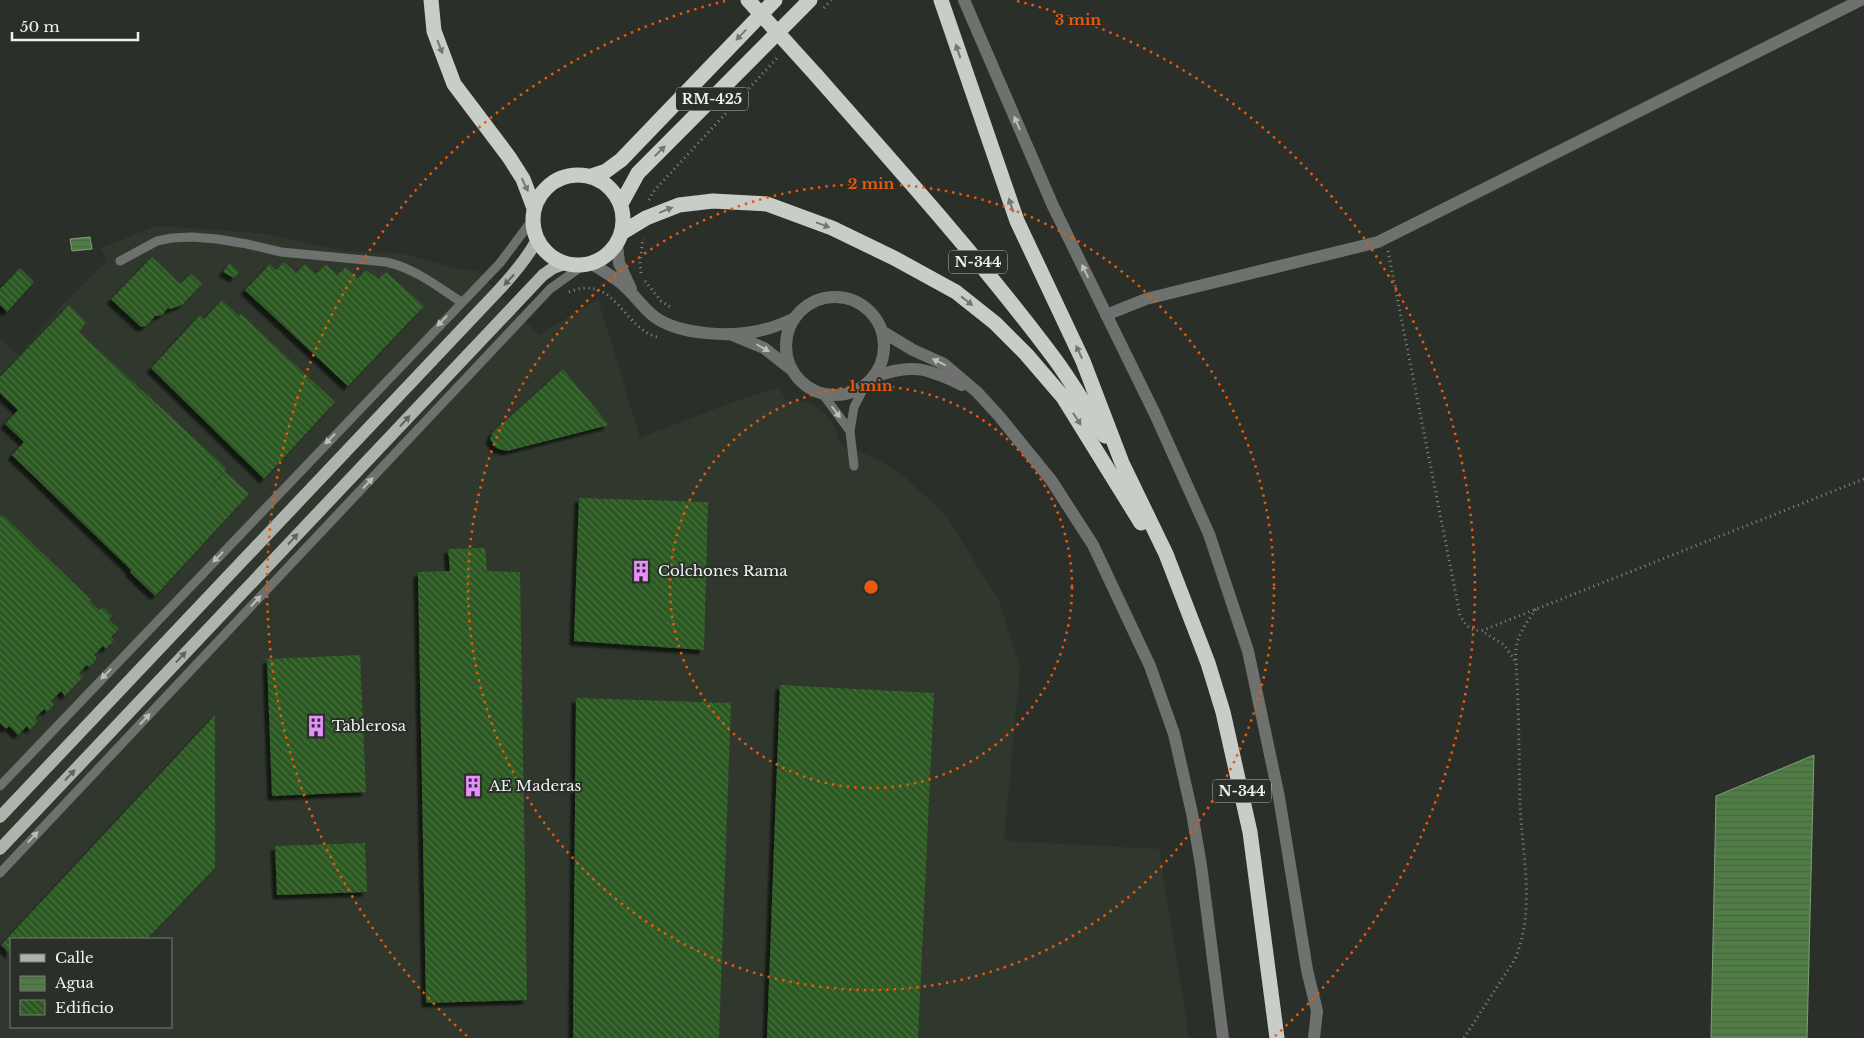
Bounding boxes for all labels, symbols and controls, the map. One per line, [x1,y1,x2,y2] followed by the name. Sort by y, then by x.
[12,10,139,42] scale bar
[1055,10,1101,29] text: 3 min
[20,17,60,36] text: 50 m
[736,29,748,41] one-way arrow
[437,40,444,55] one-way arrow
[954,43,962,58] one-way arrow
[676,88,748,110] road number: RM-425
[1013,116,1021,130] one-way arrow
[654,145,666,157] one-way arrow
[848,174,894,193] text: 2 min
[521,178,529,192] one-way arrow
[1007,197,1014,212] one-way arrow
[659,206,674,214] one-way arrow
[816,222,831,229] one-way arrow
[949,250,1007,274] road number: N-344
[1080,264,1088,278] one-way arrow
[503,274,515,286] one-way arrow
[960,295,973,306] one-way arrow
[436,315,448,327] one-way arrow
[756,344,769,353] one-way arrow
[1074,345,1082,359] one-way arrow
[932,358,946,366] one-way arrow
[849,376,893,395] text: 1 min
[831,405,842,418] one-way arrow
[1072,412,1082,425] one-way arrow
[399,416,411,428] one-way arrow
[324,433,336,445] one-way arrow
[362,477,374,489] one-way arrow
[287,533,299,545] one-way arrow
[212,550,224,562] one-way arrow
[628,558,654,584] building icon: Colchones Rama
[658,561,788,580] place label: Colchones Rama
[862,578,880,596] centre of rings
[250,595,262,607] one-way arrow
[175,652,187,664] one-way arrow
[100,668,112,680] one-way arrow
[139,713,151,725] one-way arrow
[303,713,329,739] building icon: Tablerosa
[332,716,407,735] place label: Tablerosa
[64,770,76,782] one-way arrow
[460,773,486,799] building icon: AE Maderas
[488,776,582,795] place label: AE Maderas
[1213,779,1271,802] road number: N-344
[27,832,39,844] one-way arrow
[10,938,172,1028] legend
[55,948,94,967] text: Calle
[54,973,95,992] text: Agua
[55,998,114,1017] text: Edificio

